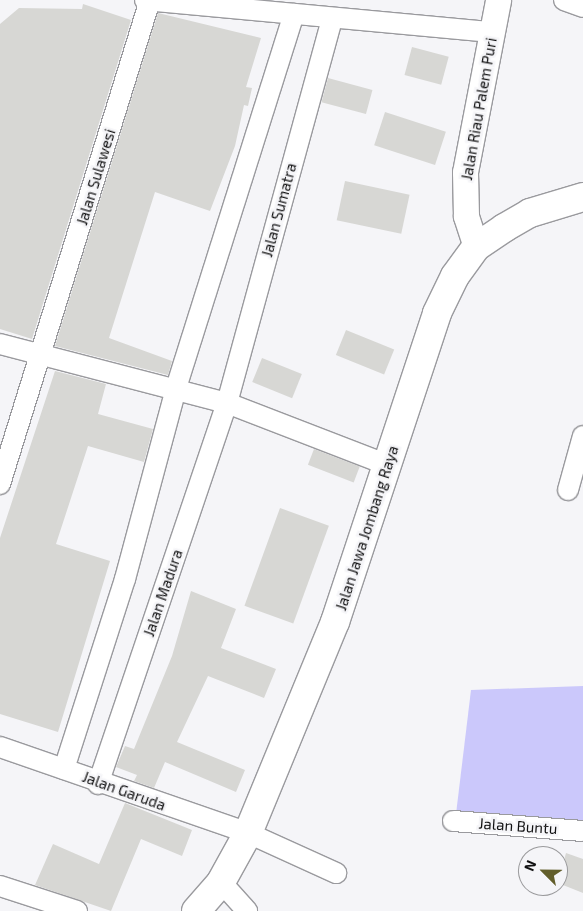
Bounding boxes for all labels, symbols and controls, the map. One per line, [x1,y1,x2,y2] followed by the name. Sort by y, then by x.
[458,36,500,182] street label: Jalan Riau Palem Puri
[73,127,119,227] street label: Jalan Sulawesi
[258,161,300,259] street label: Jalan Sumatra
[332,443,402,613] street label: Jalan Jawa Jombang Raya
[140,547,186,639] street label: Jalan Madura
[80,768,168,814] street label: Jalan Garuda
[478,814,558,838] street label: Jalan Buntu
[518,846,568,896] north arrow
[520,857,539,873] text: N

